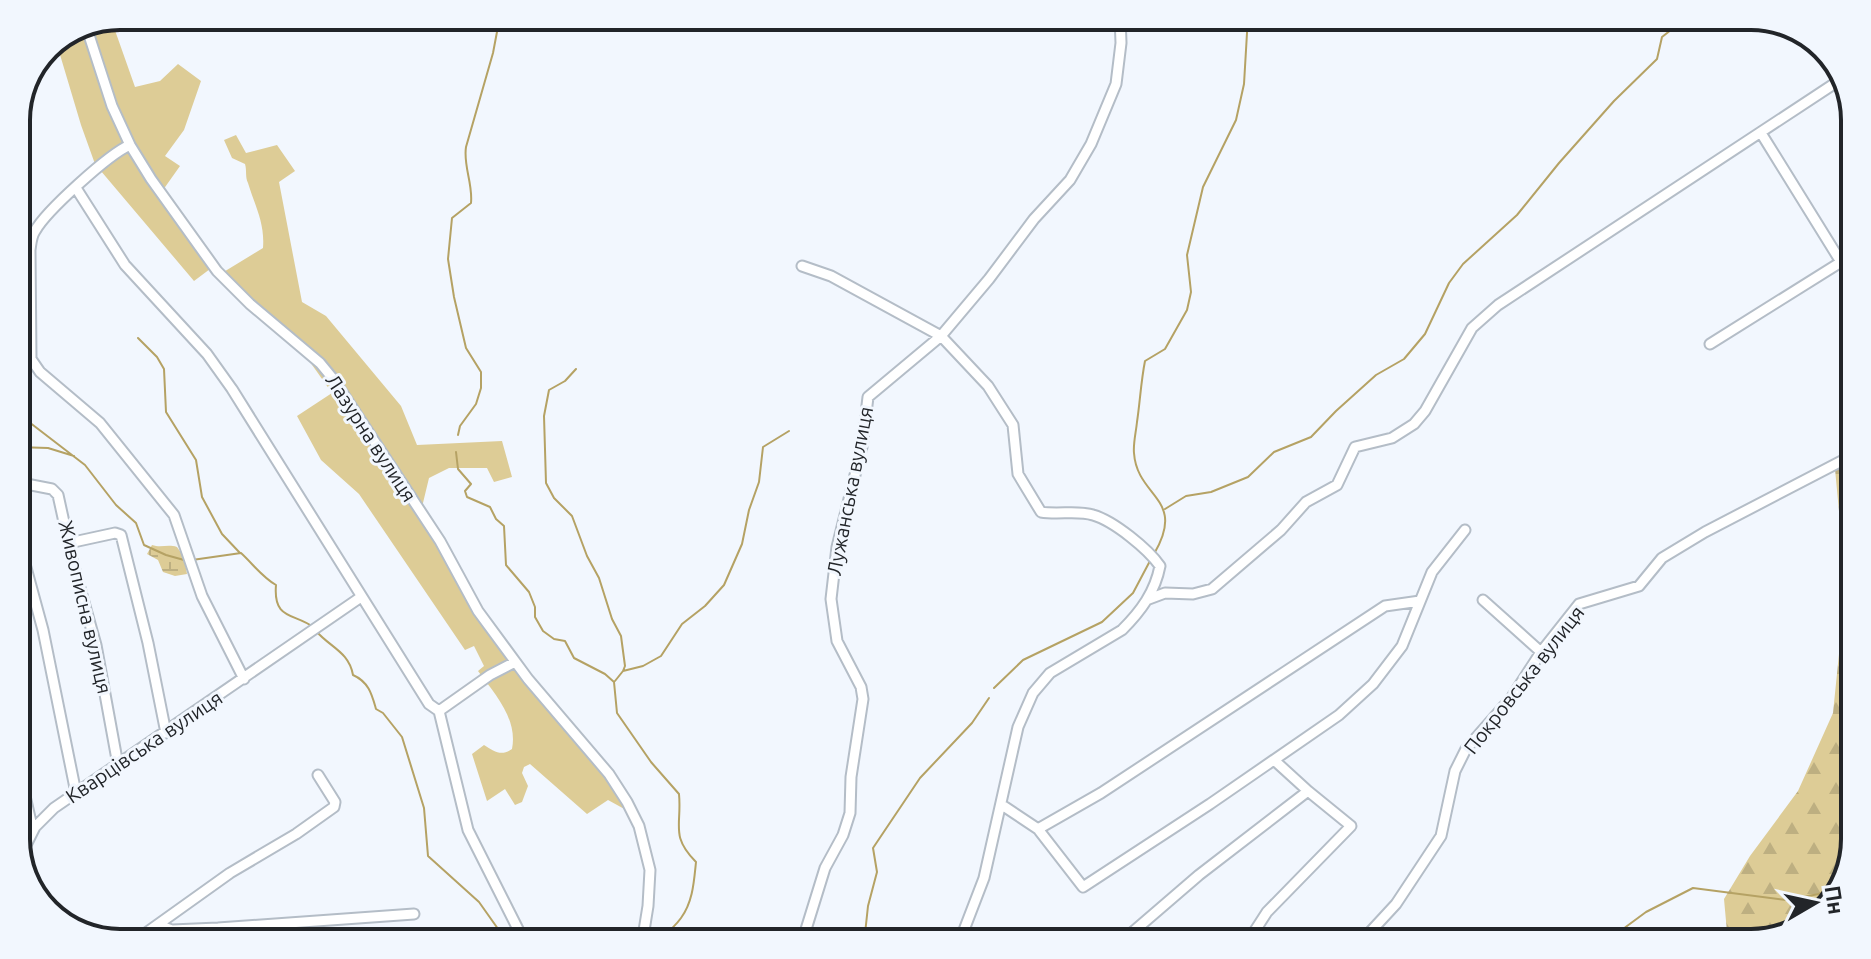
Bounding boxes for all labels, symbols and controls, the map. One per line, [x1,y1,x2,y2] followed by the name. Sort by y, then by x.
[322,369,421,506] street label: Лазурна вулиця
[822,405,877,577] street label: Лужанська вулиця
[54,518,117,696] street label: Живописна вулиця
[1459,601,1588,758] street label: Покровська вулиця
[61,686,226,808] street label: Кварцівська вулиця
[1775,863,1855,943] north arrow
[1821,884,1850,916] text: Пн

